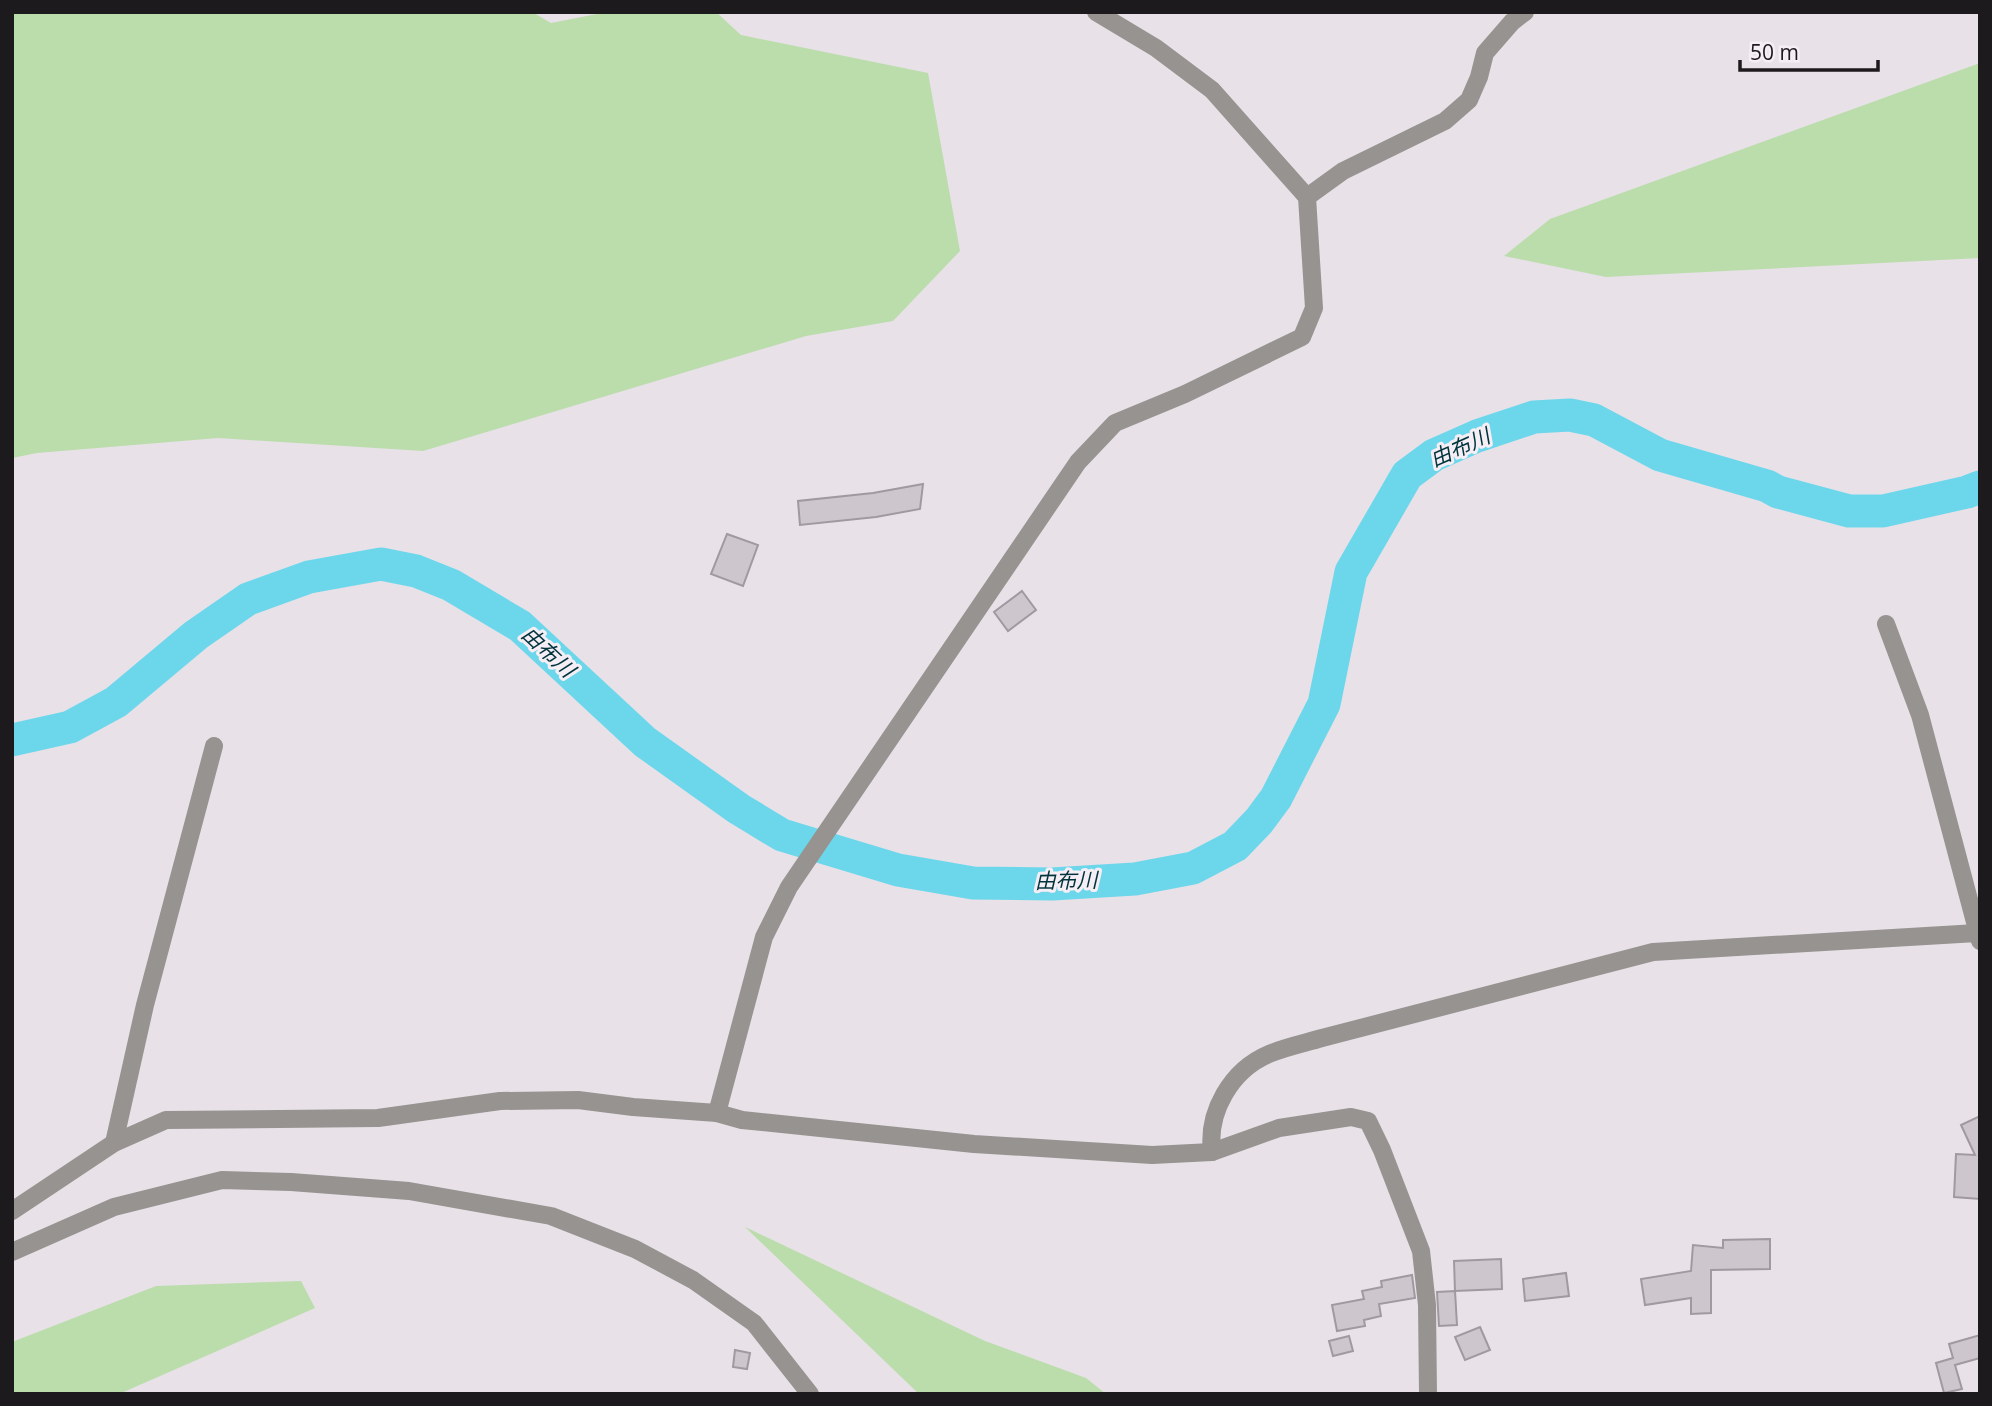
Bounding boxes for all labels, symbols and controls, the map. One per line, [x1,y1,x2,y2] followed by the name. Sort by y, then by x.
[1740,28,1878,72] scale bar
[1750,38,1799,66] text: 50 m
[1425,421,1496,473] water label: 由布川
[516,620,583,684] water label: 由布川
[1034,865,1100,895] water label: 由布川

